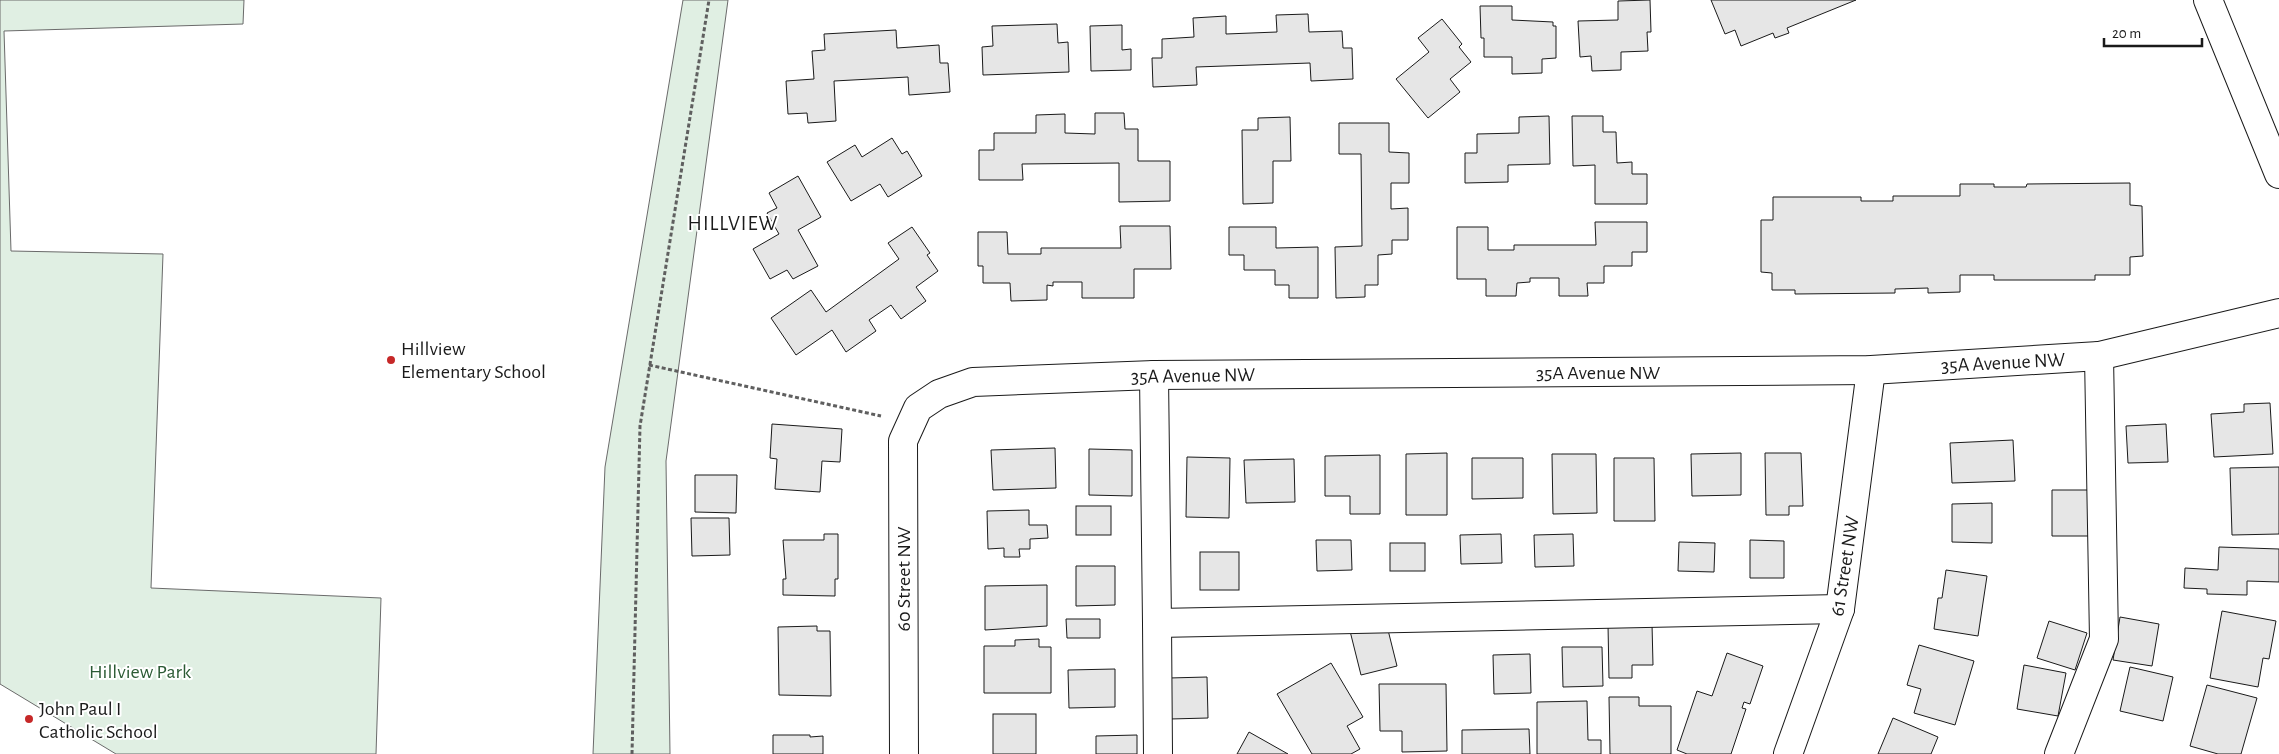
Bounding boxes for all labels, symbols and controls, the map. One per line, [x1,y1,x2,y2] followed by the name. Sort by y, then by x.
[2104,15,2202,47] scale bar
[2112,26,2141,41] text: 20 m
[688,213,778,234] district label: HILLVIEW
[401,339,546,382] place label: Hillview Elementary School
[1940,350,2066,376] street label: 35A Avenue NW
[385,354,397,366] marker: Hillview Elementary School
[1536,363,1660,383] street label: 35A Avenue NW
[1131,365,1255,387] street label: 35A Avenue NW
[1827,515,1863,618] street label: 61 Street NW
[894,526,914,631] street label: 60 Street NW
[89,662,191,682] park label: Hillview Park
[39,699,158,742] place label: John Paul I Catholic School
[23,713,35,725] marker: John Paul I Catholic School

